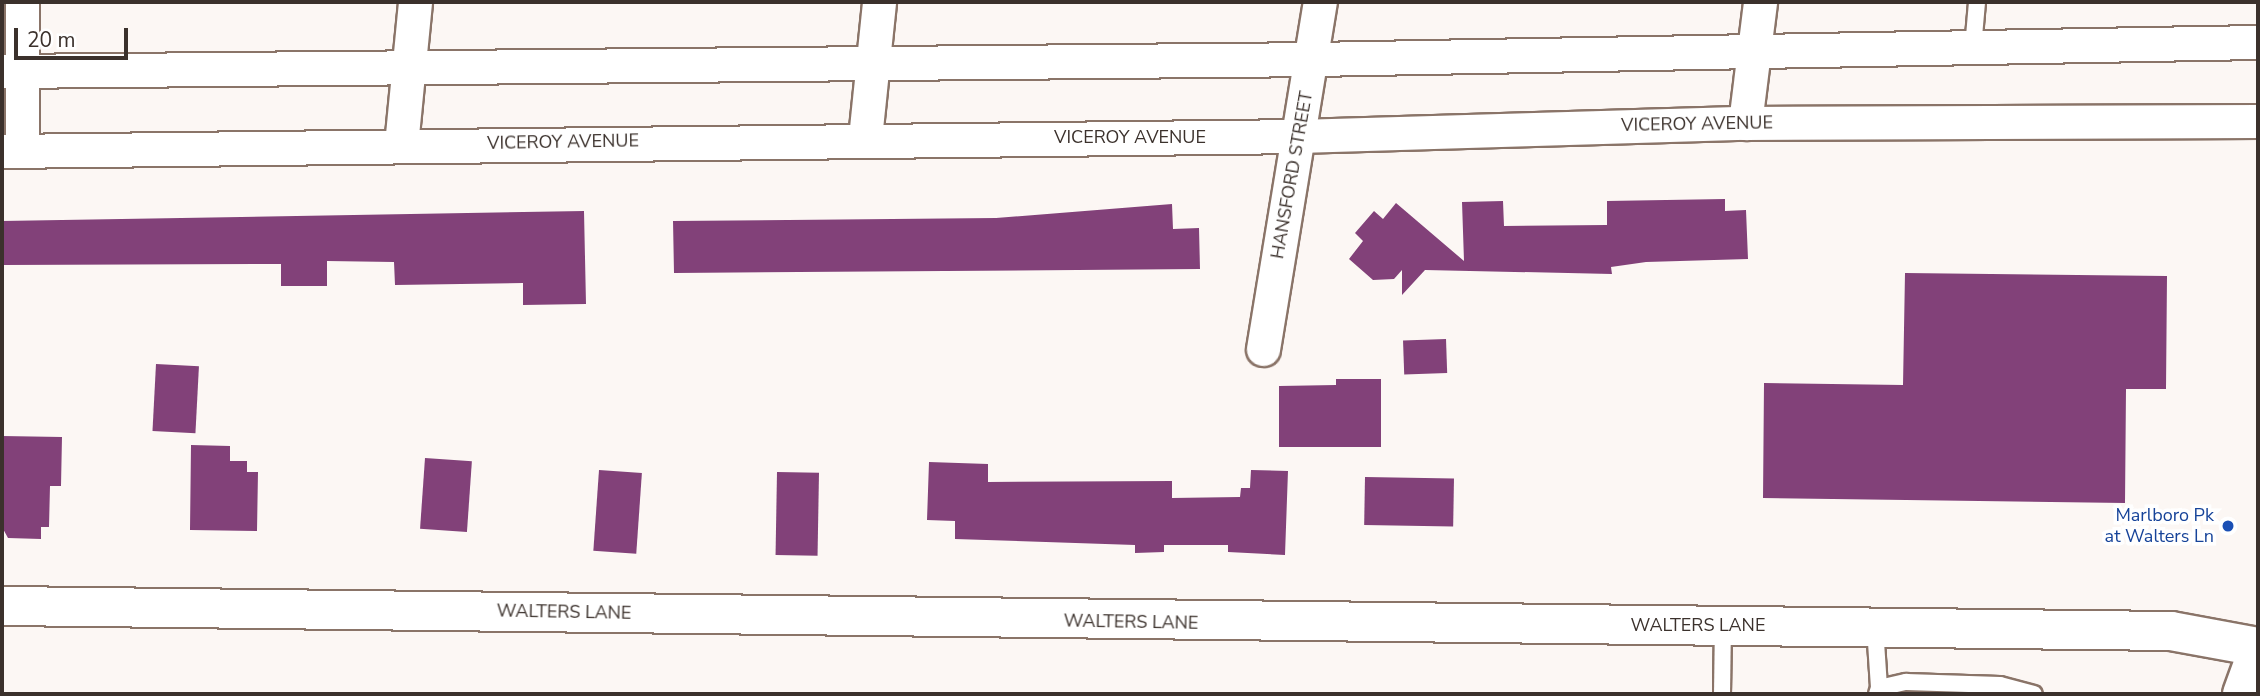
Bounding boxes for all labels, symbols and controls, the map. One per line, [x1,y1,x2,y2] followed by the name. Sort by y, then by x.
[18,14,131,58] scale bar
[27,26,76,54] text: 20 m
[1267,89,1317,261] street label: HANSFORD STREET
[1621,112,1773,136] street label: VICEROY AVENUE
[1054,126,1206,148] street label: VICEROY AVENUE
[487,130,639,154] street label: VICEROY AVENUE
[2105,505,2214,548] place label: Marlboro Pk at Walters Ln
[2220,518,2236,534] marker: Marlboro Pk at Walters Ln
[496,600,632,624] street label: WALTERS LANE
[1063,610,1199,634] street label: WALTERS LANE
[1631,614,1765,636] street label: WALTERS LANE

